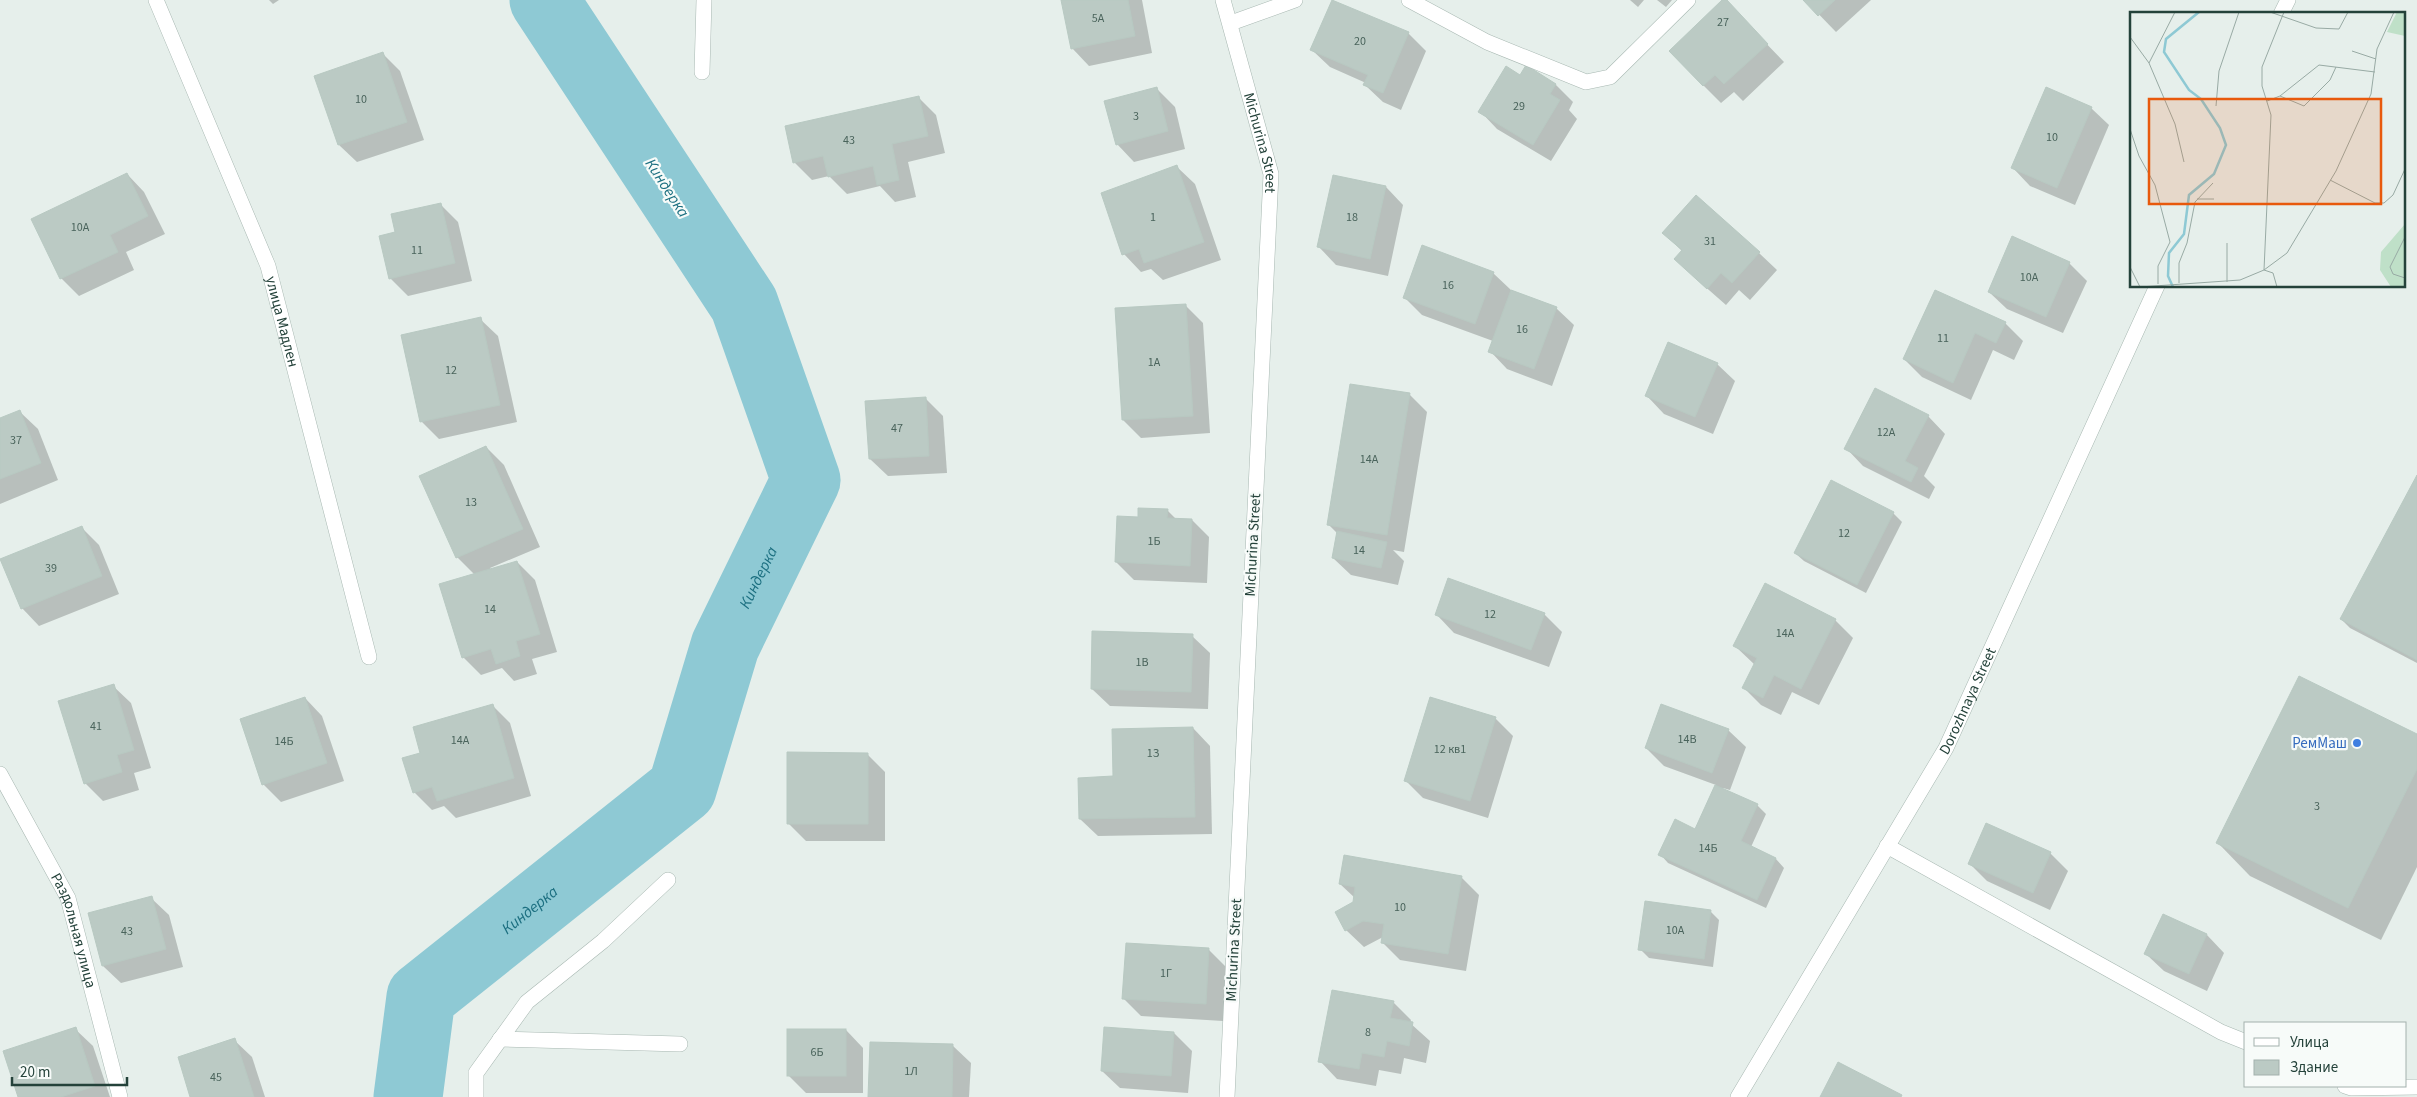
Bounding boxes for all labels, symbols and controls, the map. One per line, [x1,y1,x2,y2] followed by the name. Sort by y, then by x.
[1092,10,1105,27] house number: 5А
[2130,12,2404,288] inset map
[1717,14,1729,31] house number: 27
[1354,33,1366,50] house number: 20
[1239,90,1282,194] street label: Michurina Street
[355,91,367,108] house number: 10
[1513,98,1525,115] house number: 29
[1133,108,1139,125] house number: 3
[2046,129,2058,146] house number: 10
[843,132,855,149] house number: 43
[640,154,695,222] water label: Киндерка
[1150,209,1156,226] house number: 1
[1346,209,1358,226] house number: 18
[71,219,90,236] house number: 10А
[1704,233,1716,250] house number: 31
[411,242,423,259] house number: 11
[2020,269,2039,286] house number: 10А
[261,274,304,369] street label: улица Мадлен
[1442,277,1454,294] house number: 16
[1516,321,1528,338] house number: 16
[1937,330,1949,347] house number: 11
[1148,354,1161,371] house number: 1А
[445,362,457,379] house number: 12
[891,420,903,437] house number: 47
[1877,424,1896,441] house number: 12А
[10,432,22,449] house number: 37
[1360,451,1379,468] house number: 14А
[1240,493,1266,597] street label: Michurina Street
[465,494,477,511] house number: 13
[1838,525,1850,542] house number: 12
[1148,533,1160,550] house number: 1Б
[1353,542,1365,559] house number: 14
[734,543,783,612] water label: Киндерка
[45,560,57,577] house number: 39
[484,601,496,618] house number: 14
[1484,606,1496,623] house number: 12
[1776,625,1795,642] house number: 14А
[1934,644,2001,759] street label: Dorozhnaya Street
[1135,654,1149,671] house number: 1В
[90,718,102,735] house number: 41
[1678,731,1696,748] house number: 14В
[451,732,470,749] house number: 14А
[275,733,293,750] house number: 14Б
[2292,733,2347,754] place label: РемМаш
[2351,737,2363,749] marker: РемМаш
[1434,741,1466,758] house number: 12 кв1
[1147,745,1160,762] house number: 1З
[2314,798,2320,815] house number: 3
[1699,840,1717,857] house number: 14Б
[46,869,102,990] street label: Раздольная улица
[497,881,563,940] water label: Киндерка
[1221,898,1247,1002] street label: Michurina Street
[1394,899,1406,916] house number: 10
[1666,922,1685,939] house number: 10А
[121,923,133,940] house number: 43
[1160,965,1172,982] house number: 1Г
[2244,1022,2407,1087] legend
[1365,1024,1371,1041] house number: 8
[2290,1032,2329,1053] text: Улица
[811,1044,823,1061] house number: 6Б
[12,1054,128,1086] scale bar
[2290,1057,2338,1078] text: Здание
[20,1062,50,1083] text: 20 m
[904,1063,918,1080] house number: 1Л
[210,1069,222,1086] house number: 45

